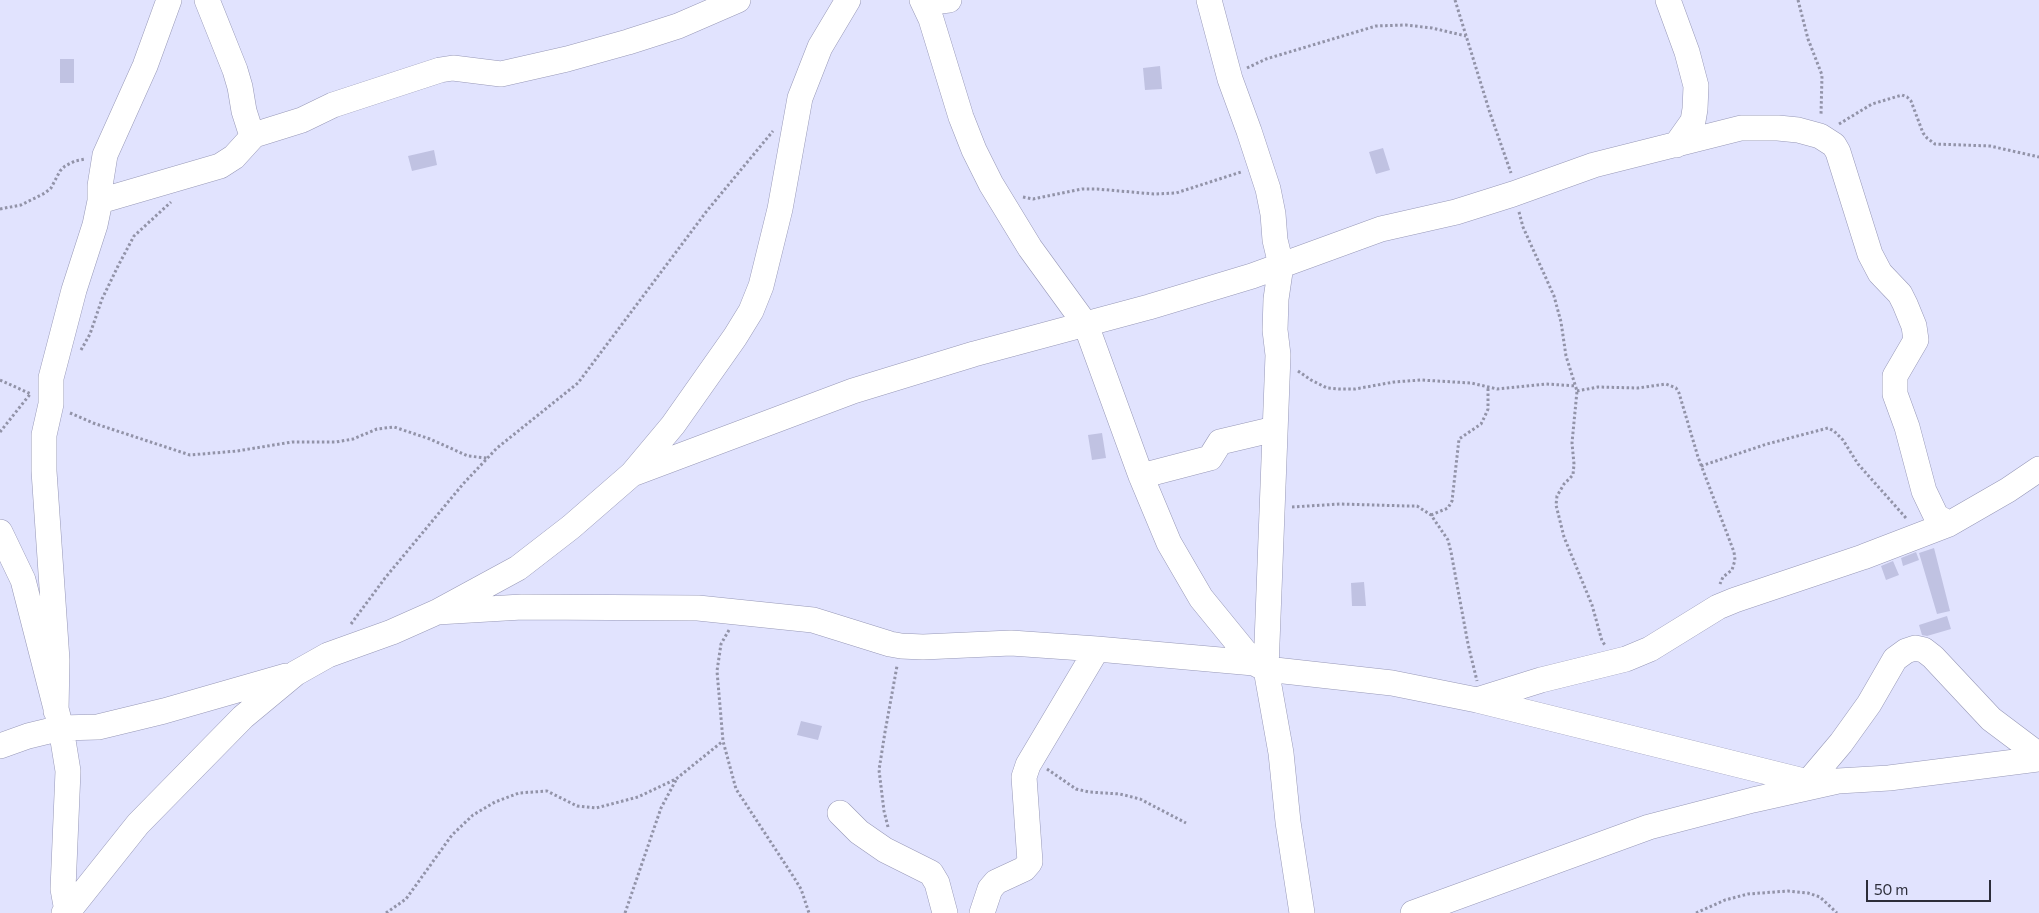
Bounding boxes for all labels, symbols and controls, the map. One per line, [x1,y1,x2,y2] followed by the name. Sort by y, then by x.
[1869,870,1994,902] scale bar
[1874,880,1908,898] text: 50 m

